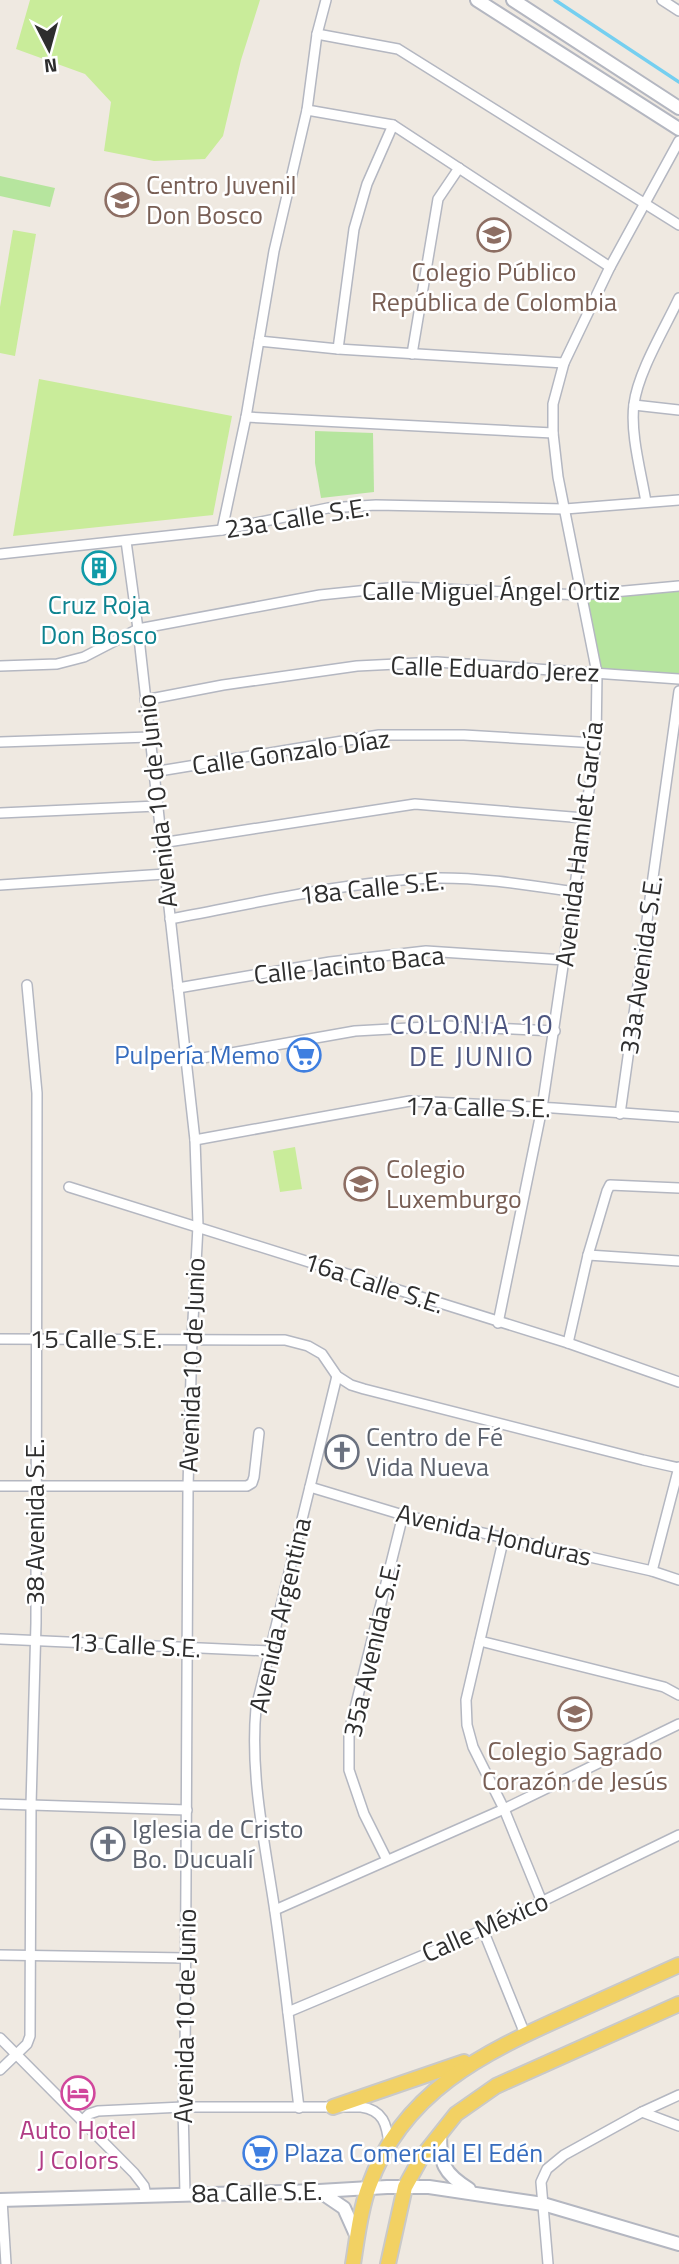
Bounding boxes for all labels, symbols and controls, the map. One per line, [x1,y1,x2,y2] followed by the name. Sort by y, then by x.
[14,14,84,84] north arrow
[43,51,59,82] text: N
[146,165,297,234] place label: Centro Juvenil Don Bosco
[103,181,141,219] school or university icon: Centro Juvenil Don Bosco
[475,216,513,254] school or university icon: Colegio Público República de Colombia
[371,252,617,321] place label: Colegio Público República de Colombia
[222,487,372,548] street label: 23a Calle S.E.
[80,549,118,587] building icon: Cruz Roja Don Bosco
[362,571,620,610] street label: Calle Miguel Ángel Ortiz
[41,585,157,654] place label: Cruz Roja Don Bosco
[390,645,600,692] street label: Calle Eduardo Jerez
[126,692,187,910] street label: Avenida 10 de Junio
[189,718,392,785] street label: Calle Gonzalo Díaz
[544,719,613,969] street label: Avenida Hamlet García
[298,860,446,915] street label: 18a Calle S.E.
[609,873,672,1057] street label: 33a Avenida S.E.
[252,935,446,994] street label: Calle Jacinto Baca
[390,1002,554,1077] district label: COLONIA 10 DE JUNIO
[114,1035,280,1074] place label: Pulpería Memo
[285,1036,323,1074] supermarket icon: Pulpería Memo
[405,1086,551,1127] street label: 17a Calle S.E.
[386,1149,522,1218] place label: Colegio Luxemburgo
[342,1165,380,1203] school or university icon: Colegio Luxemburgo
[299,1241,449,1324] street label: 16a Calle S.E.
[168,1257,215,1473] street label: Avenida 10 de Junio
[30,1319,162,1358] street label: 15 Calle S.E.
[366,1417,503,1486] place label: Centro de Fé Vida Nueva
[323,1433,361,1471] church icon: Centro de Fé Vida Nueva
[15,1438,54,1606] street label: 38 Avenida S.E.
[393,1493,596,1576] street label: Avenida Honduras
[238,1514,321,1716] street label: Avenida Argentina
[332,1557,411,1741] street label: 35a Avenida S.E.
[68,1622,202,1667] street label: 13 Calle S.E.
[556,1695,594,1733] school or university icon: Colegio Sagrado Corazón de Jesús
[482,1731,668,1800] place label: Colegio Sagrado Corazón de Jesús
[132,1809,303,1878] place label: Iglesia de Cristo Bo. Ducualí
[89,1825,127,1863] church icon: Iglesia de Cristo Bo. Ducualí
[415,1881,554,1972] street label: Calle México
[163,1908,206,2124] street label: Avenida 10 de Junio
[59,2074,97,2112] hotel icon: Auto Hotel J Colors
[19,2110,137,2179] place label: Auto Hotel J Colors
[284,2133,543,2172] place label: Plaza Comercial El Edén
[241,2134,279,2172] supermarket icon: Plaza Comercial El Edén
[191,2171,323,2212] street label: 8a Calle S.E.

